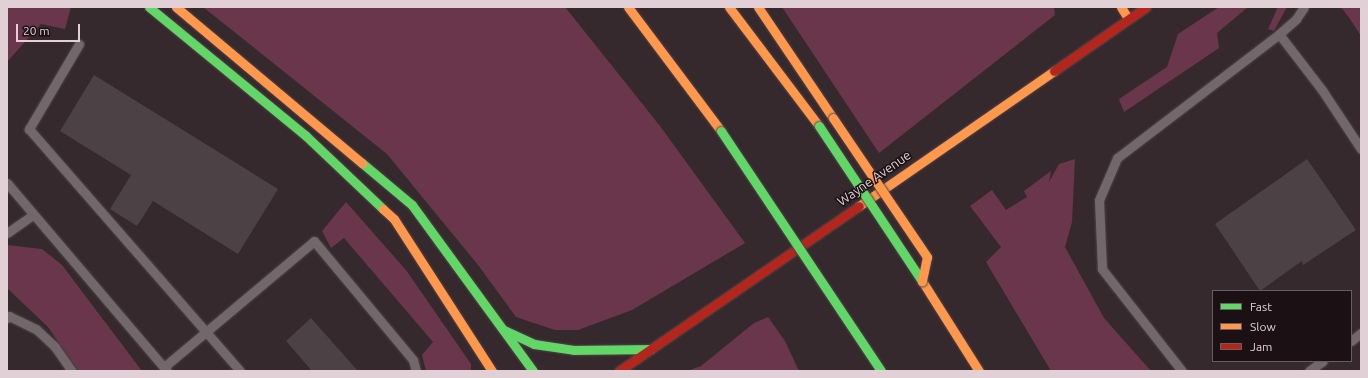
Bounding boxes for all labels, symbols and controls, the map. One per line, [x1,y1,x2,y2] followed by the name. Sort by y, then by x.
[18,16,82,42] scale bar
[23,24,50,37] text: 20 m
[834,147,914,209] street label: Wayne Avenue
[1212,290,1352,362] legend
[1250,300,1272,313] text: Fast
[1250,320,1276,333] text: Slow
[1250,340,1272,353] text: Jam

